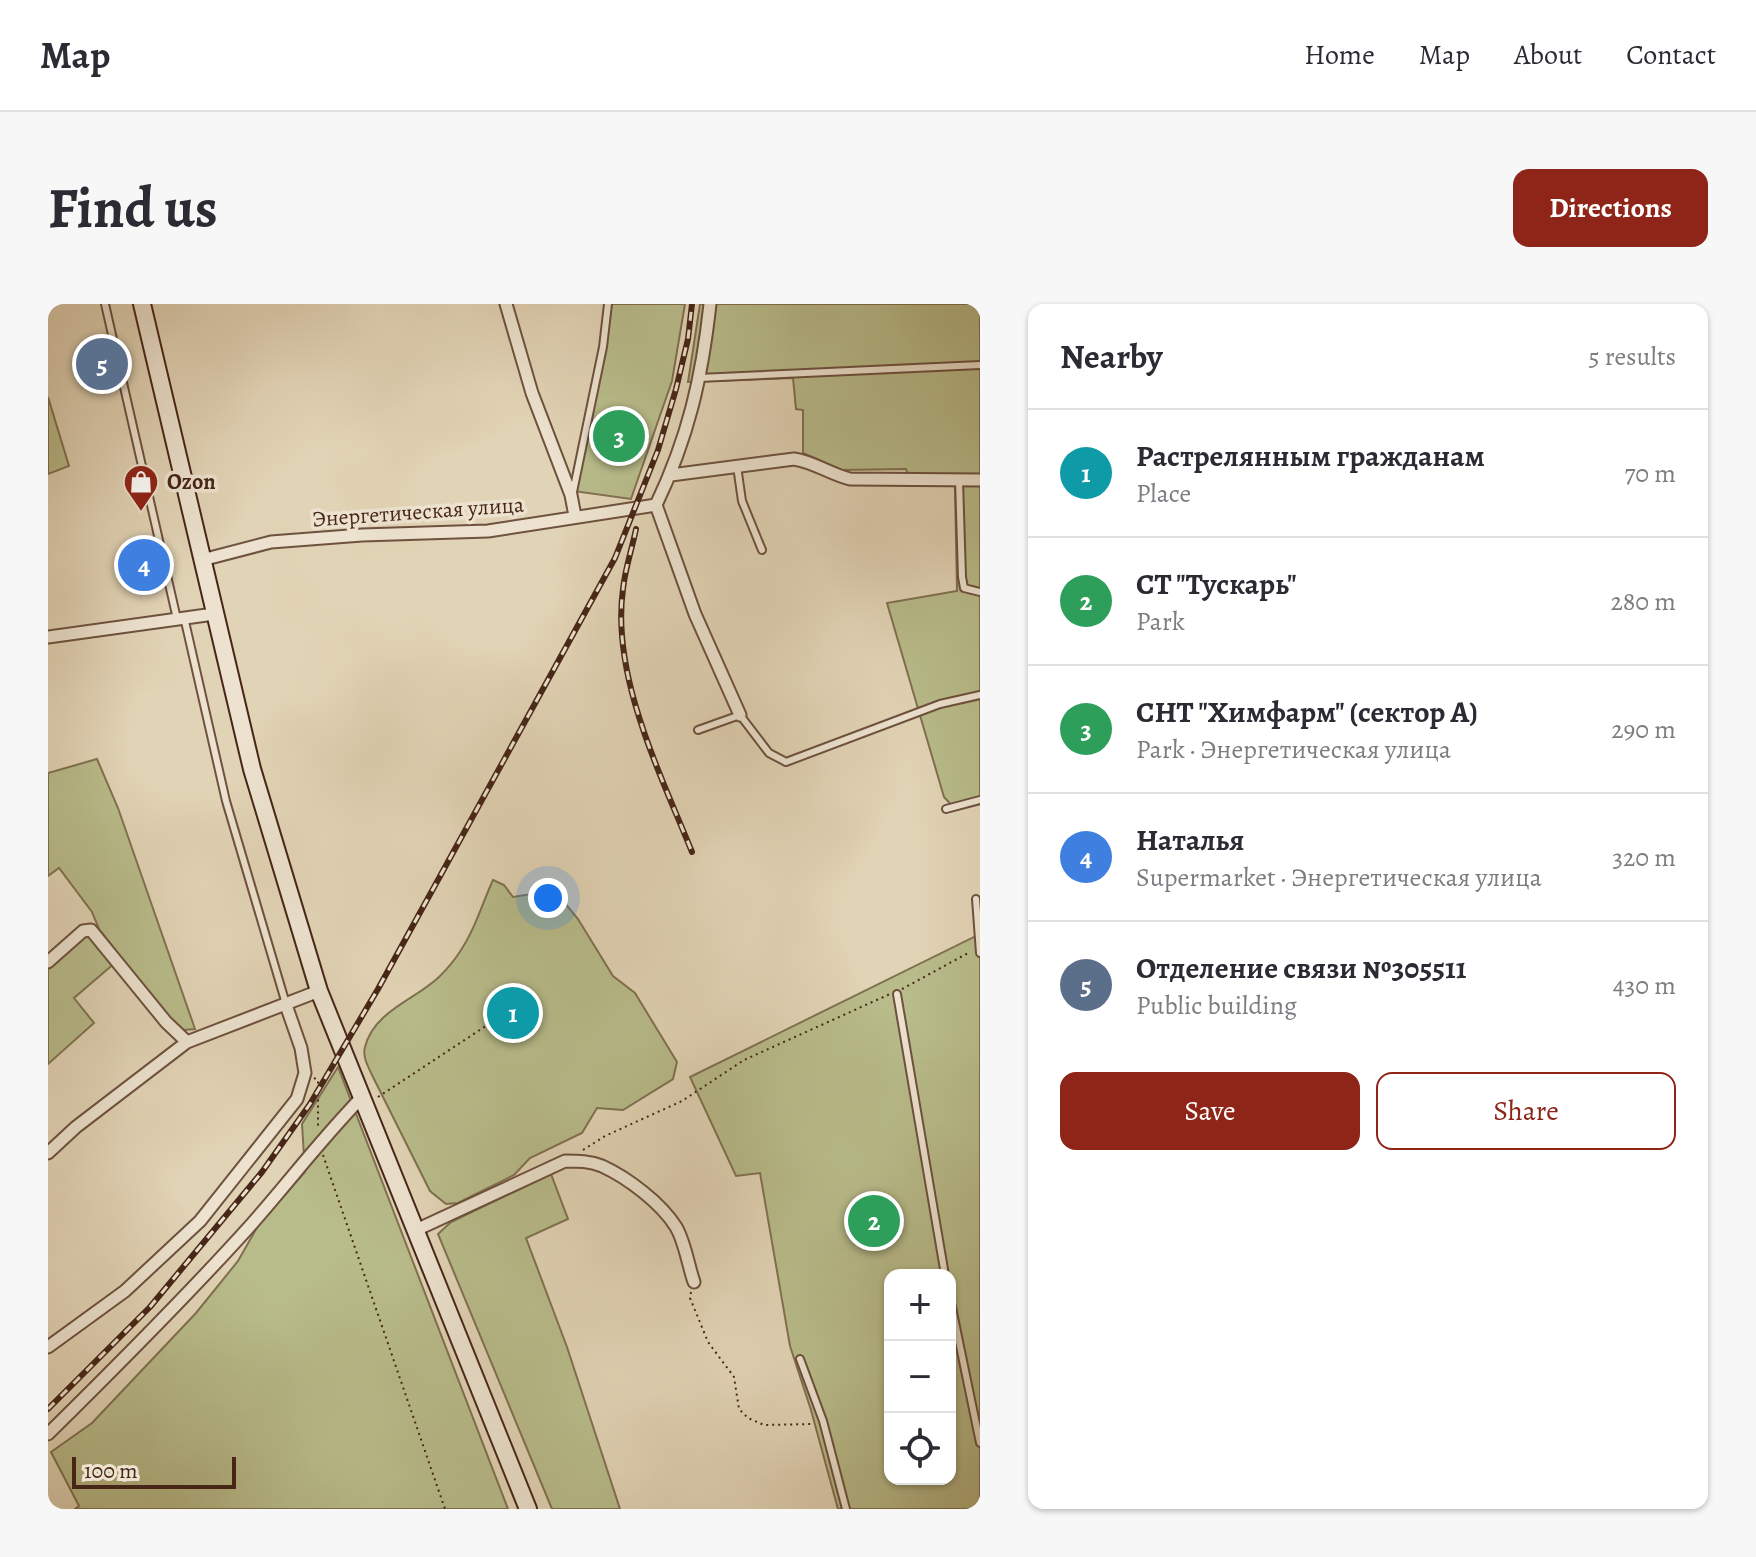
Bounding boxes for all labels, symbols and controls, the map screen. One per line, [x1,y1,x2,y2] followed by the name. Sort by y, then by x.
[40,29,110,81] text: Map
[1304,36,1375,74] text: Home
[1419,36,1470,74] text: Map
[1514,36,1582,74] text: About
[1626,36,1716,74] text: Contact
[1513,169,1708,247] button: Directions
[48,170,218,246] text: Find us
[1060,333,1163,380] text: Nearby
[76,334,128,394] pin: 5
[1588,339,1676,374] text: 5 results
[593,406,645,466] pin: 3
[1136,436,1485,476] text: Растрелянным гражданам
[1081,456,1091,491] text: 1
[1624,456,1676,491] text: 70 m
[122,463,160,513] shop icon: Ozon
[167,467,216,497] place label: Ozon
[1136,476,1191,511] text: Place
[311,490,526,534] street label: Энергетическая улица
[118,535,170,595] pin: 4
[1136,564,1297,604] text: СТ "Тускарь"
[1080,584,1092,619] text: 2
[1610,584,1676,619] text: 280 m
[1136,604,1185,639] text: Park
[1136,692,1478,732] text: СНТ "Химфарм" (сектор А)
[1080,712,1092,747] text: 3
[1611,712,1676,747] text: 290 m
[1136,732,1451,767] text: Park · Энергетическая улица
[1136,820,1244,860] text: Наталья
[1080,840,1092,875] text: 4
[1612,840,1676,875] text: 320 m
[1136,860,1542,895] text: Supermarket · Энергетическая улица
[528,878,568,918] your location
[1136,948,1467,988] text: Отделение связи №305511
[1080,968,1092,1003] text: 5
[1613,968,1676,1003] text: 430 m
[487,983,539,1043] pin: 1
[1136,988,1297,1023] text: Public building
[1060,1072,1360,1150] button: Save
[1376,1072,1676,1150] button: Share
[848,1191,900,1251] pin: 2
[884,1269,956,1485] map controls
[884,1269,956,1341] button: +
[884,1341,956,1413] button: −
[884,1413,956,1485] button: locate
[72,1453,236,1489] scale bar
[84,1456,138,1486] text: 100 m

